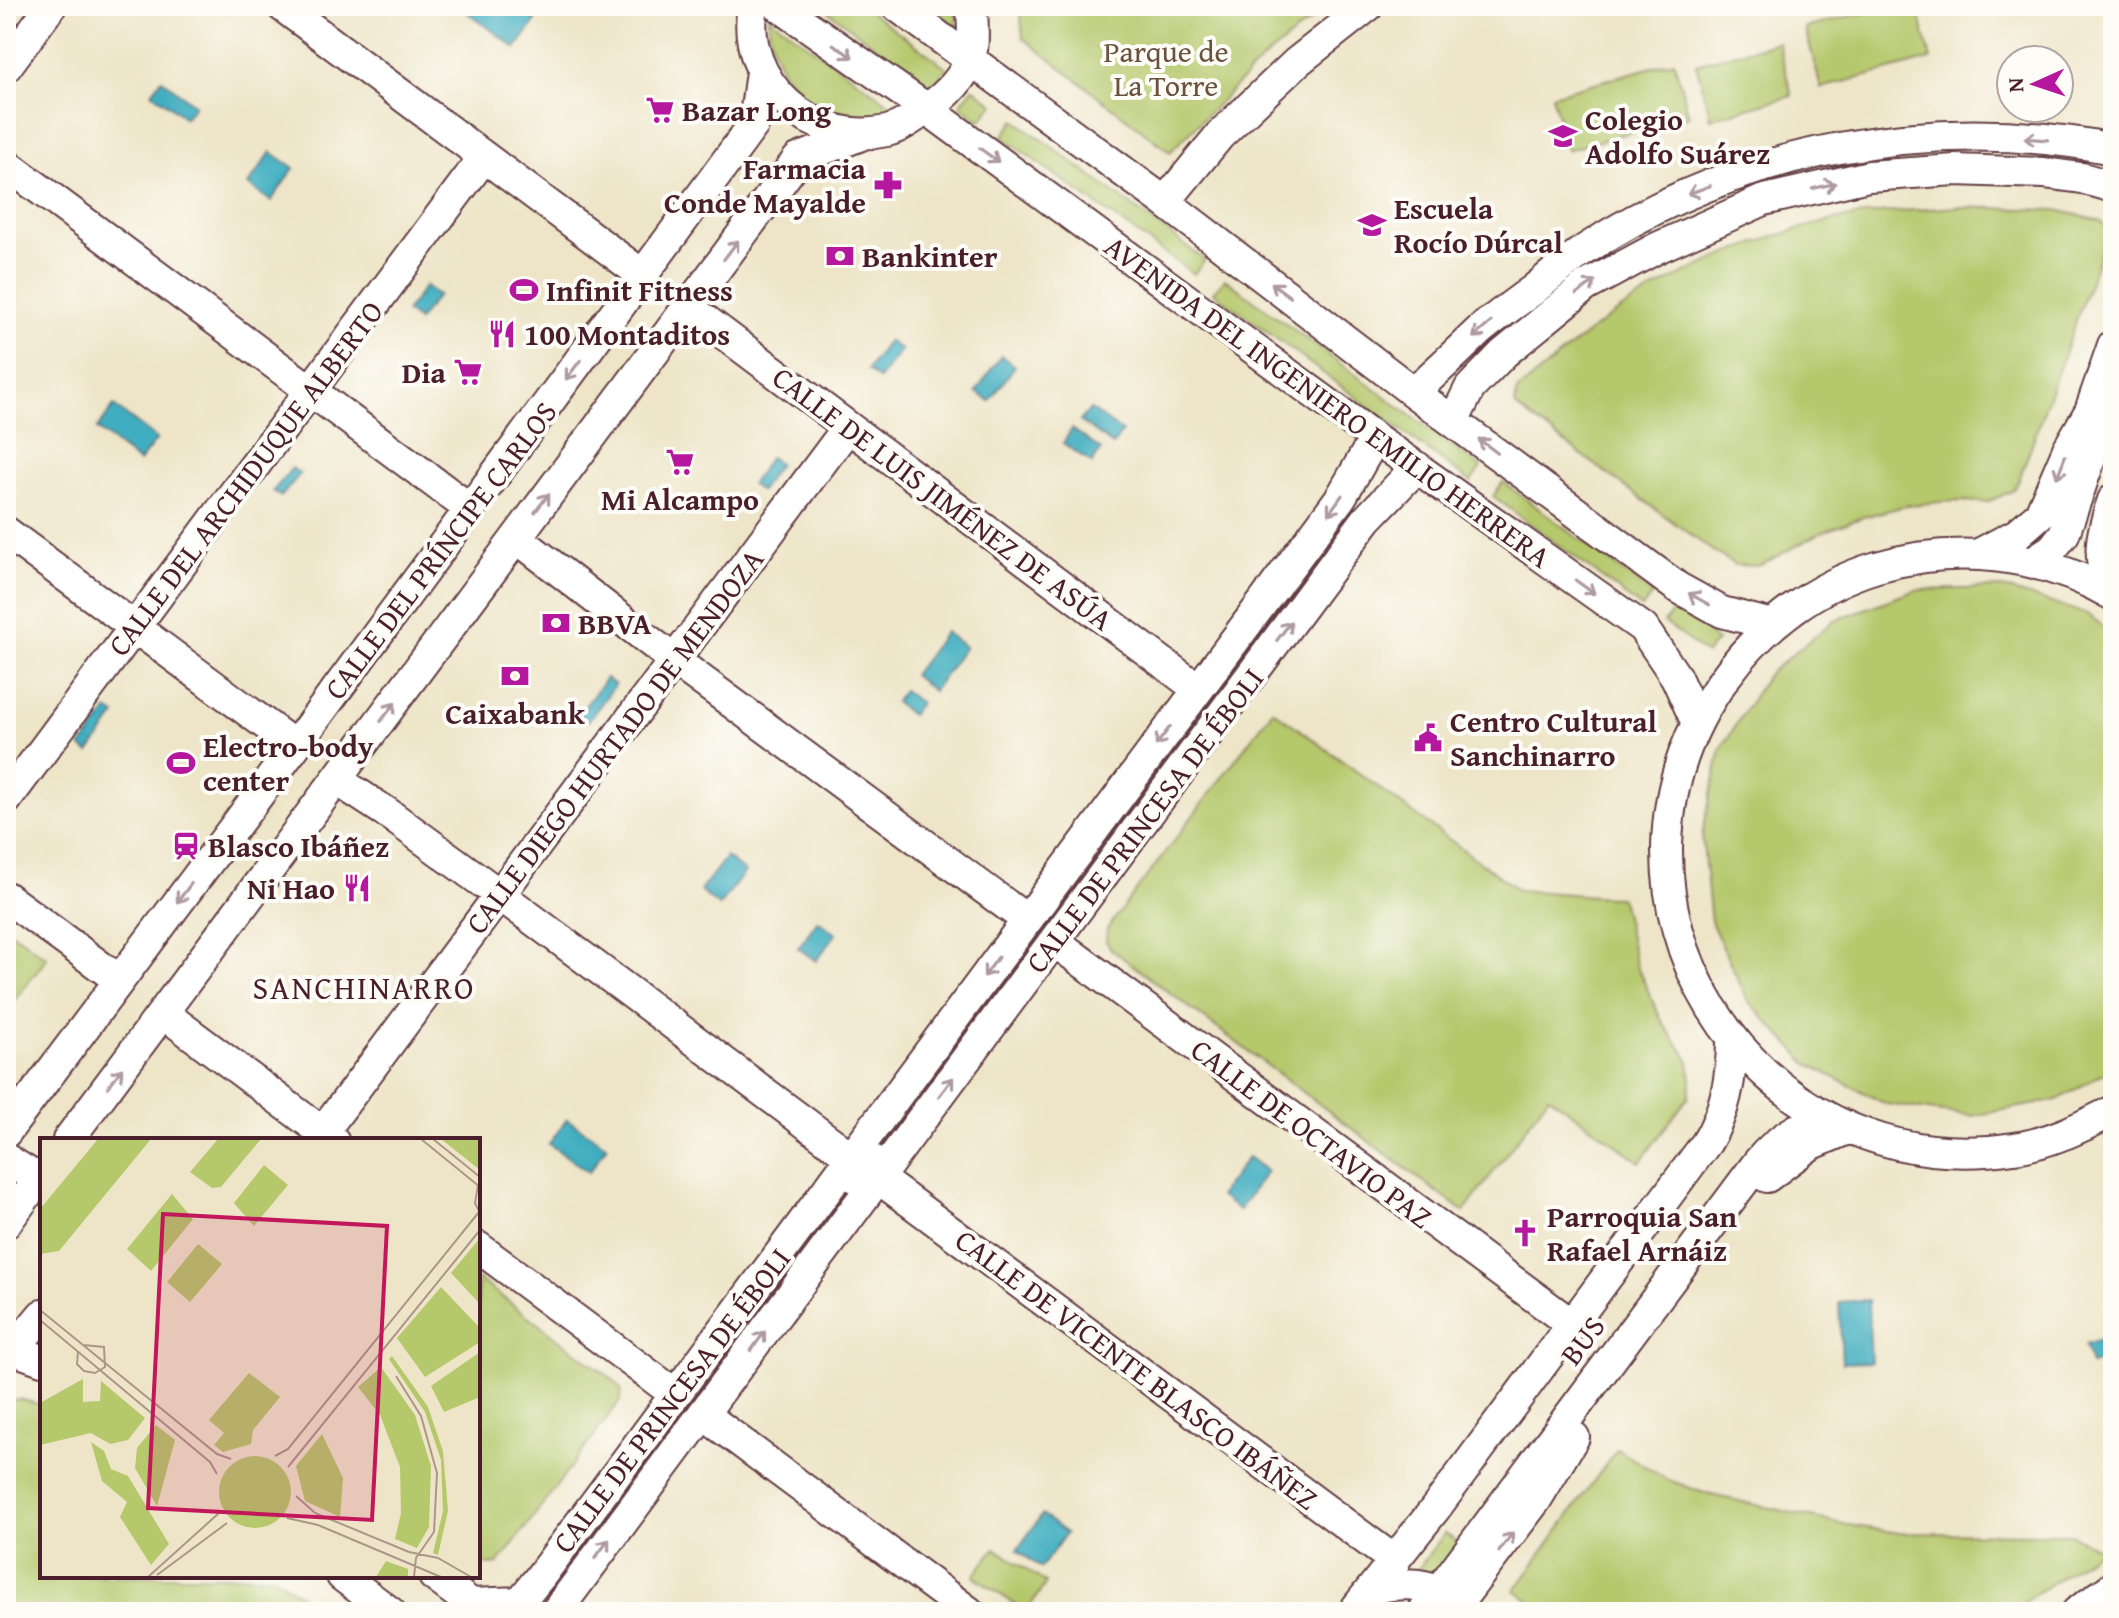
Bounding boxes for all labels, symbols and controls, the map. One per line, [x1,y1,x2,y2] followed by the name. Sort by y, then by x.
[1103,29,1229,107] park label: Parque de La Torre
[832,43,854,59] one-way arrow
[1995,44,2075,124] north arrow
[1999,77,2031,93] text: N
[682,88,831,132] place label: Bazar Long
[645,95,675,125] supermarket icon: Bazar Long
[1585,97,1770,175] place label: Colegio Adolfo Suárez
[1548,121,1578,151] school or university icon: Colegio Adolfo Suárez
[2023,131,2050,146] one-way arrow
[664,146,867,224] place label: Farmacia Conde Mayalde
[978,147,1000,163] one-way arrow
[873,170,903,200] pharmacy icon: Farmacia Conde Mayalde
[1811,178,1836,193] one-way arrow
[1687,184,1712,198] one-way arrow
[1394,186,1563,264] place label: Escuela Rocío Dúrcal
[1357,210,1387,240] school or university icon: Escuela Rocío Dúrcal
[1096,224,1560,578] street label: AVENIDA DEL INGENIERO EMILIO HERRERA
[862,234,998,278] place label: Bankinter
[722,240,739,261] one-way arrow
[825,241,855,271] bank icon: Bankinter
[546,268,733,312] place label: Infinit Fitness
[509,275,539,305] sports icon: Infinit Fitness
[1575,280,1597,296] one-way arrow
[1270,282,1292,299] one-way arrow
[97,291,393,665] street label: CALLE DEL ARCHIDUQUE ALBERTO
[524,312,730,356] place label: 100 Montaditos
[487,319,517,349] restaurant icon: 100 Montaditos
[1472,321,1492,339] one-way arrow
[402,350,447,394] place label: Dia
[764,355,1122,641] street label: CALLE DE LUIS JIMÉNEZ DE ASÚA
[453,357,483,387] supermarket icon: Dia
[565,359,582,380] one-way arrow
[313,392,567,708] street label: CALLE DEL PRÍNCIPE CARLOS
[1478,438,1500,455] one-way arrow
[665,447,695,477] supermarket icon: Mi Alcampo
[2053,454,2067,479] one-way arrow
[601,477,759,521] place label: Mi Alcampo
[534,493,551,515] one-way arrow
[1326,493,1343,515] one-way arrow
[454,539,774,943] street label: CALLE DIEGO HURTADO DE MENDOZA
[1574,579,1596,595] one-way arrow
[1688,591,1711,607] one-way arrow
[578,601,651,645] place label: BBVA
[541,608,571,638] bank icon: BBVA
[1276,620,1293,642] one-way arrow
[1014,658,1274,982] street label: CALLE DE PRINCESA DE ÉBOLI
[500,661,530,691] bank icon: Caixabank
[445,691,586,735] place label: Caixabank
[1450,699,1657,777] place label: Centro Cultural Sanchinarro
[379,702,396,724] one-way arrow
[1413,723,1443,753] public building icon: Centro Cultural Sanchinarro
[203,724,374,802] place label: Electro-body center
[1155,725,1172,746] one-way arrow
[166,748,196,778] sports icon: Electro-body center
[208,824,389,868] place label: Blasco Ibáñez
[171,831,201,861] station icon: Blasco Ibáñez
[247,866,335,910] place label: Ni Hao
[342,873,372,903] restaurant icon: Ni Hao
[176,882,193,903] one-way arrow
[983,956,1000,978] one-way arrow
[252,964,476,1011] district label: SANCHINARRO
[1182,1027,1442,1239] street label: CALLE DE OCTAVIO PAZ
[106,1068,123,1089] one-way arrow
[937,1077,954,1098] one-way arrow
[40,1138,480,1578] inset map
[1547,1194,1737,1272] place label: Parroquia San Rafael Arnáiz
[946,1218,1328,1520] street label: CALLE DE VICENTE BLASCO IBÁÑEZ
[1510,1218,1540,1248] church icon: Parroquia San Rafael Arnáiz
[541,1238,801,1562] street label: CALLE DE PRINCESA DE ÉBOLI
[1549,1306,1615,1374] street label: BUS
[749,1330,766,1352] one-way arrow
[1498,1532,1515,1553] one-way arrow
[594,1539,611,1560] one-way arrow

